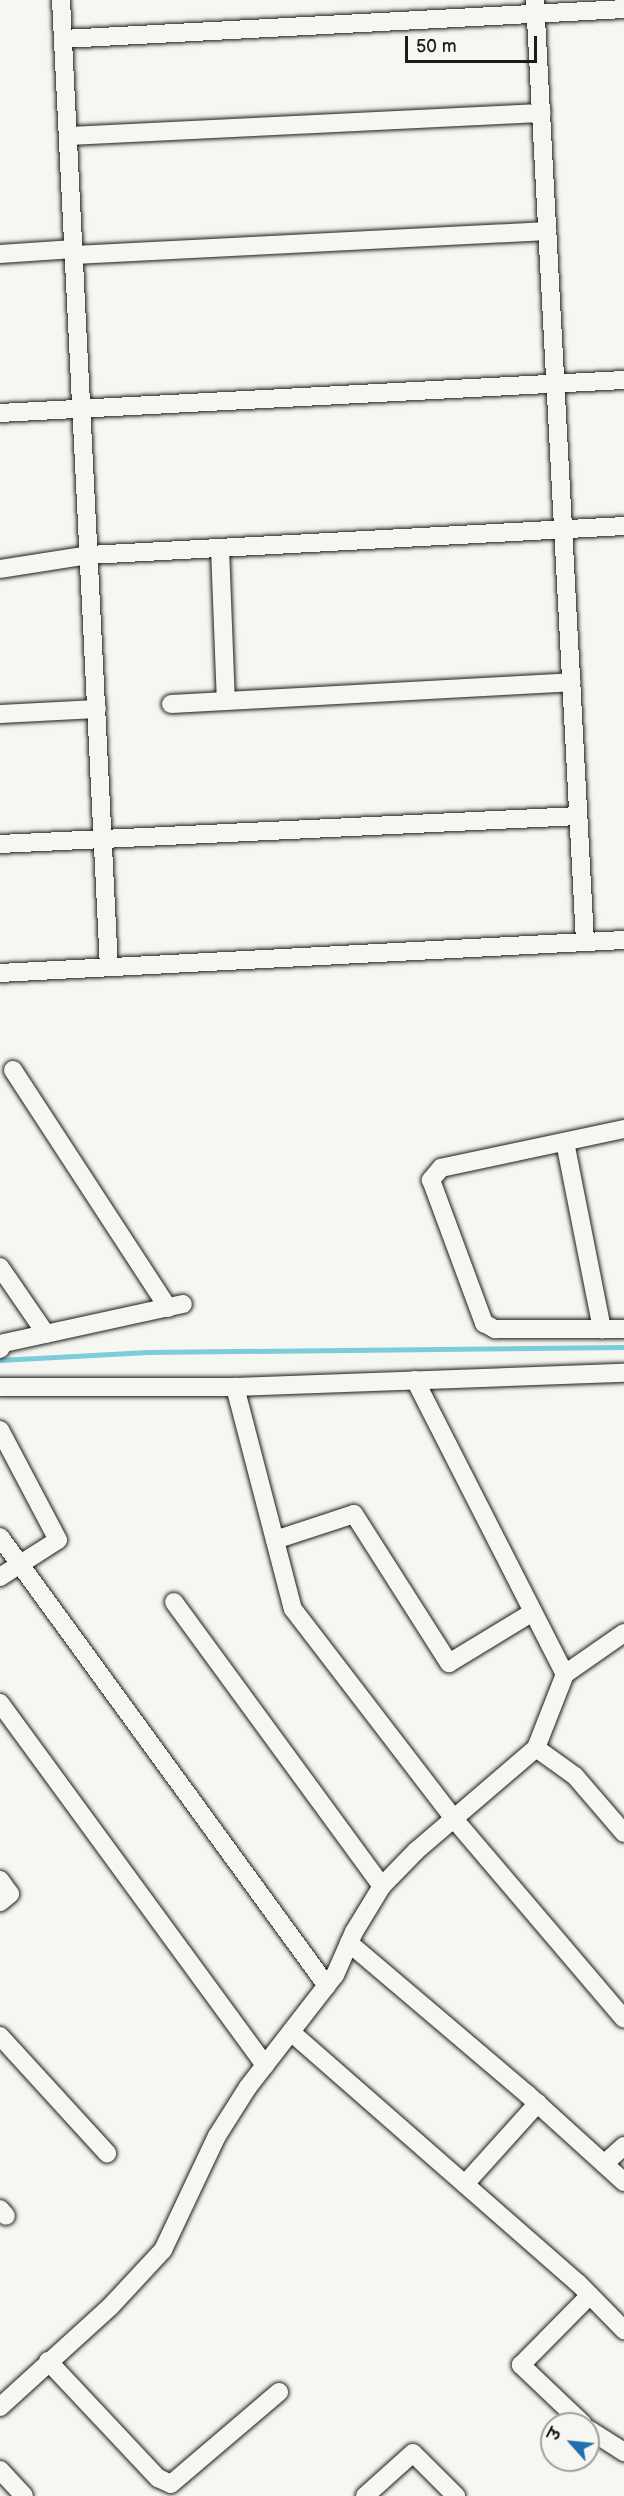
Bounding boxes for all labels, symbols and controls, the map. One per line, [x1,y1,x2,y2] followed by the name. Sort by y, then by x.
[408,24,540,62] scale bar
[416,36,457,57] text: 50 m
[540,2412,600,2472] north arrow
[544,2425,566,2444] text: उ

